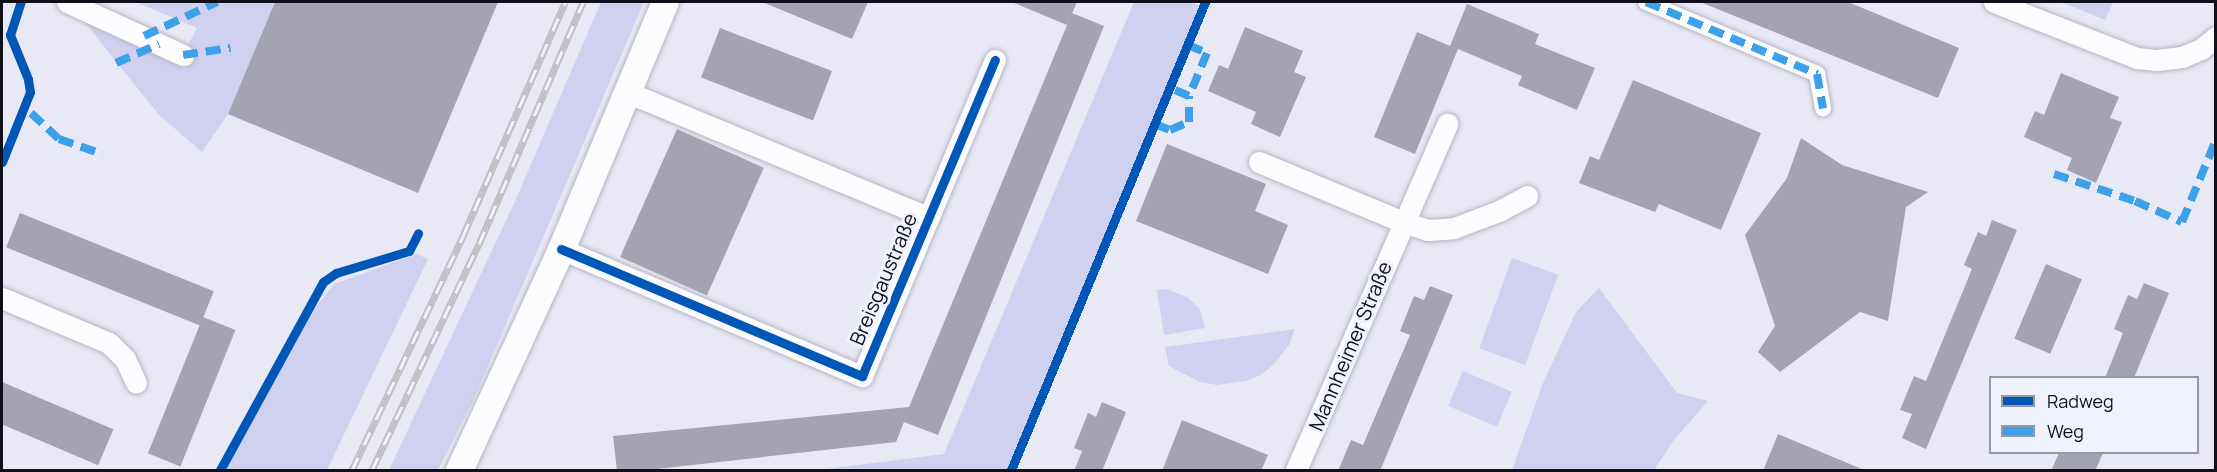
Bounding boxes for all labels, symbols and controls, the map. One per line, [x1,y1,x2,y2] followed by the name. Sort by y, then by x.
[844,209,922,349] street label: Breisgaustraße
[1303,258,1397,434] street label: Mannheimer Straße
[1989,376,2199,454] legend
[2047,389,2114,413] text: Radweg
[2047,419,2084,443] text: Weg

